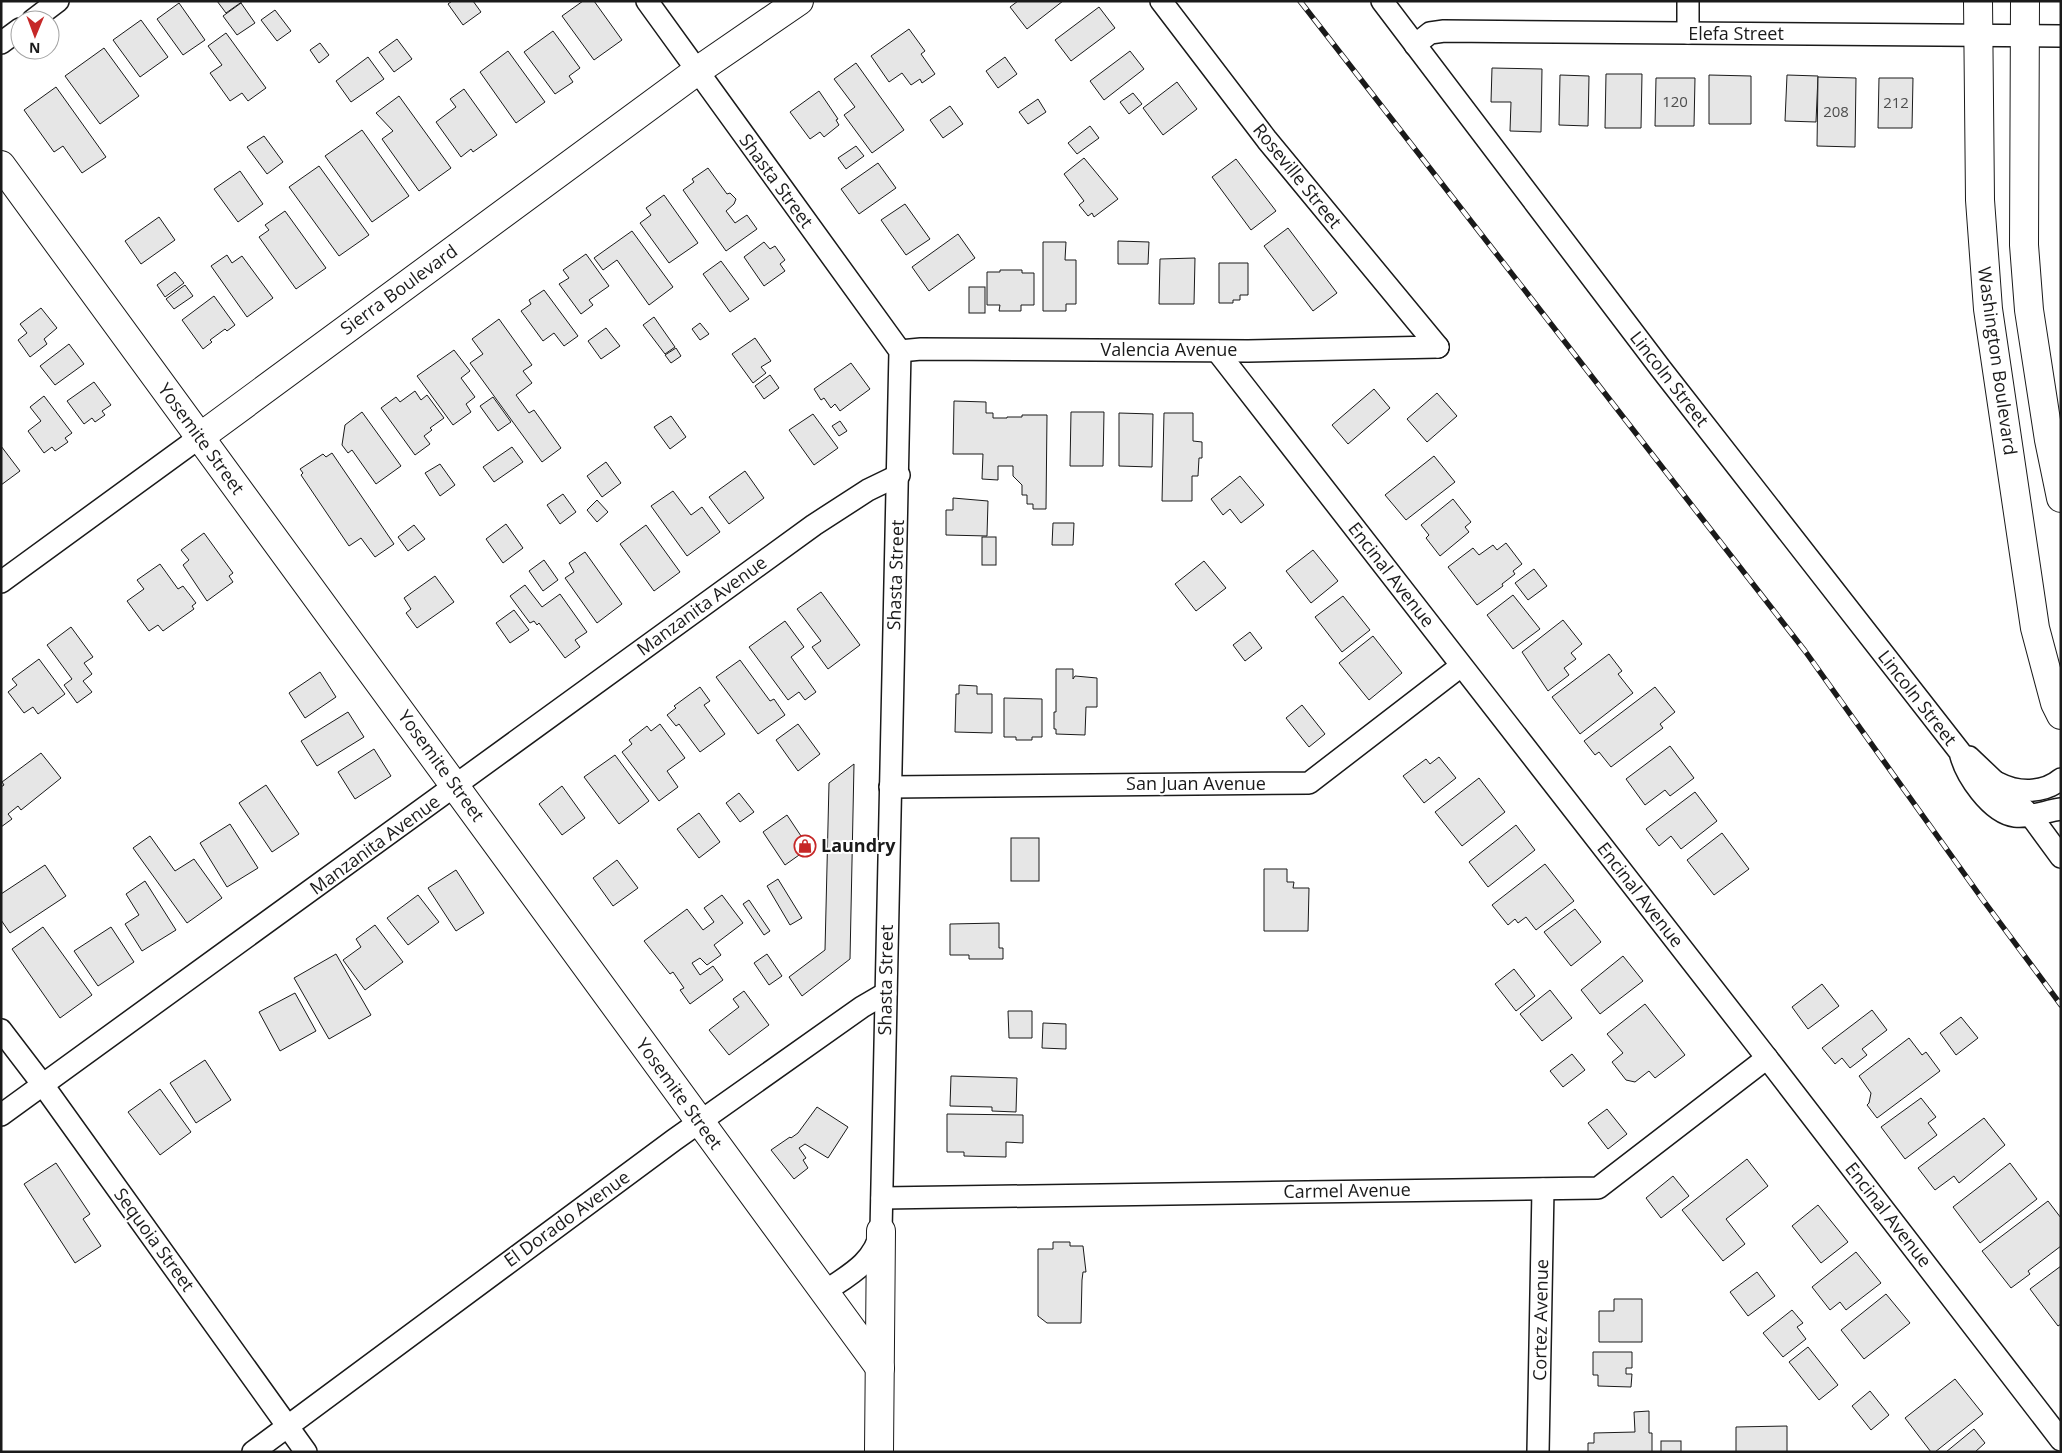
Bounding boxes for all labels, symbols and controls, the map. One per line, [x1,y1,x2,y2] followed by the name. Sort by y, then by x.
[10,10,60,60] north arrow
[1688,21,1784,45] street label: Elefa Street
[29,39,41,58] text: N
[1662,91,1688,111] house number: 120
[1883,92,1909,112] house number: 212
[1823,101,1849,121] house number: 208
[1248,118,1347,233] street label: Roseville Street
[735,129,819,232] street label: Shasta Street
[335,239,462,340] street label: Sierra Boulevard
[1973,265,2023,457] street label: Washington Boulevard
[1625,326,1715,431] street label: Lincoln Street
[1101,337,1237,361] street label: Valencia Avenue
[153,378,250,499] street label: Yosemite Street
[1343,517,1440,632] street label: Encinal Avenue
[881,519,909,631] street label: Shasta Street
[632,550,771,660] street label: Manzanita Avenue
[1873,645,1963,750] street label: Lincoln Street
[393,705,490,826] street label: Yosemite Street
[1126,771,1266,795] street label: San Juan Avenue
[305,789,444,899] street label: Manzanita Avenue
[821,833,896,857] place label: Laundry
[793,834,817,858] shop icon: Laundry
[1592,837,1689,952] street label: Encinal Avenue
[872,924,898,1036] street label: Shasta Street
[631,1033,728,1154] street label: Yosemite Street
[1840,1157,1937,1272] street label: Encinal Avenue
[499,1164,634,1272] street label: El Dorado Avenue
[1283,1177,1411,1203] street label: Carmel Avenue
[109,1183,200,1296] street label: Sequoia Street
[1527,1259,1553,1381] street label: Cortez Avenue

